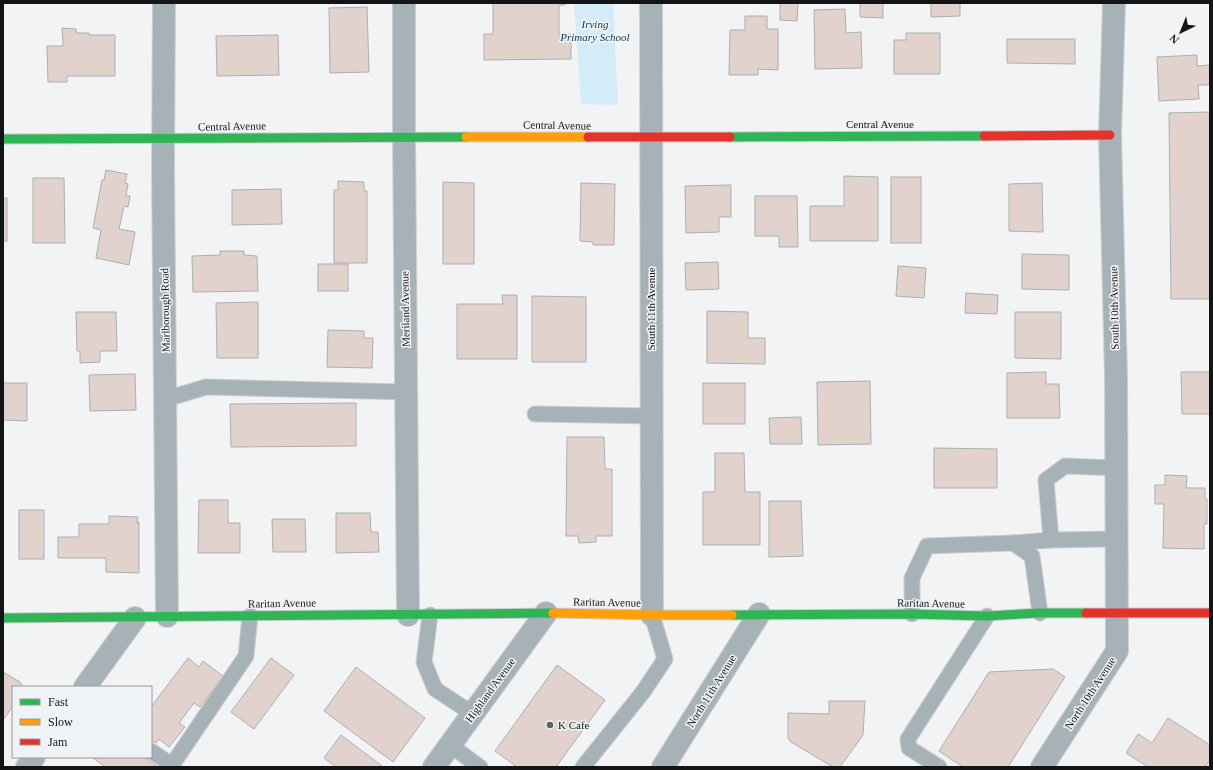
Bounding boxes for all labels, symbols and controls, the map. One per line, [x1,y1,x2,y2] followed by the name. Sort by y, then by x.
[1161,12,1201,52] north arrow
[559,18,630,43] park label: Irving Primary School
[1167,32,1181,46] text: N
[523,118,591,132] street label: Central Avenue
[846,118,914,130] street label: Central Avenue
[198,119,266,133] street label: Central Avenue
[1107,266,1121,350] street label: South 10th Avenue
[158,267,172,352] street label: Marlborough Road
[645,267,657,351] street label: South 11th Avenue
[398,271,412,347] street label: Meriland Avenue
[573,595,641,609] street label: Raritan Avenue
[248,596,316,610] street label: Raritan Avenue
[897,596,965,610] street label: Raritan Avenue
[684,652,738,729] street label: North 11th Avenue
[463,655,517,724] street label: Highland Avenue
[1062,655,1118,731] street label: North 10th Avenue
[12,686,152,758] legend
[48,695,69,709] text: Fast
[48,715,73,729] text: Slow
[558,719,590,731] place label: K Cafe
[545,720,555,730] marker: K Cafe
[48,735,68,749] text: Jam

